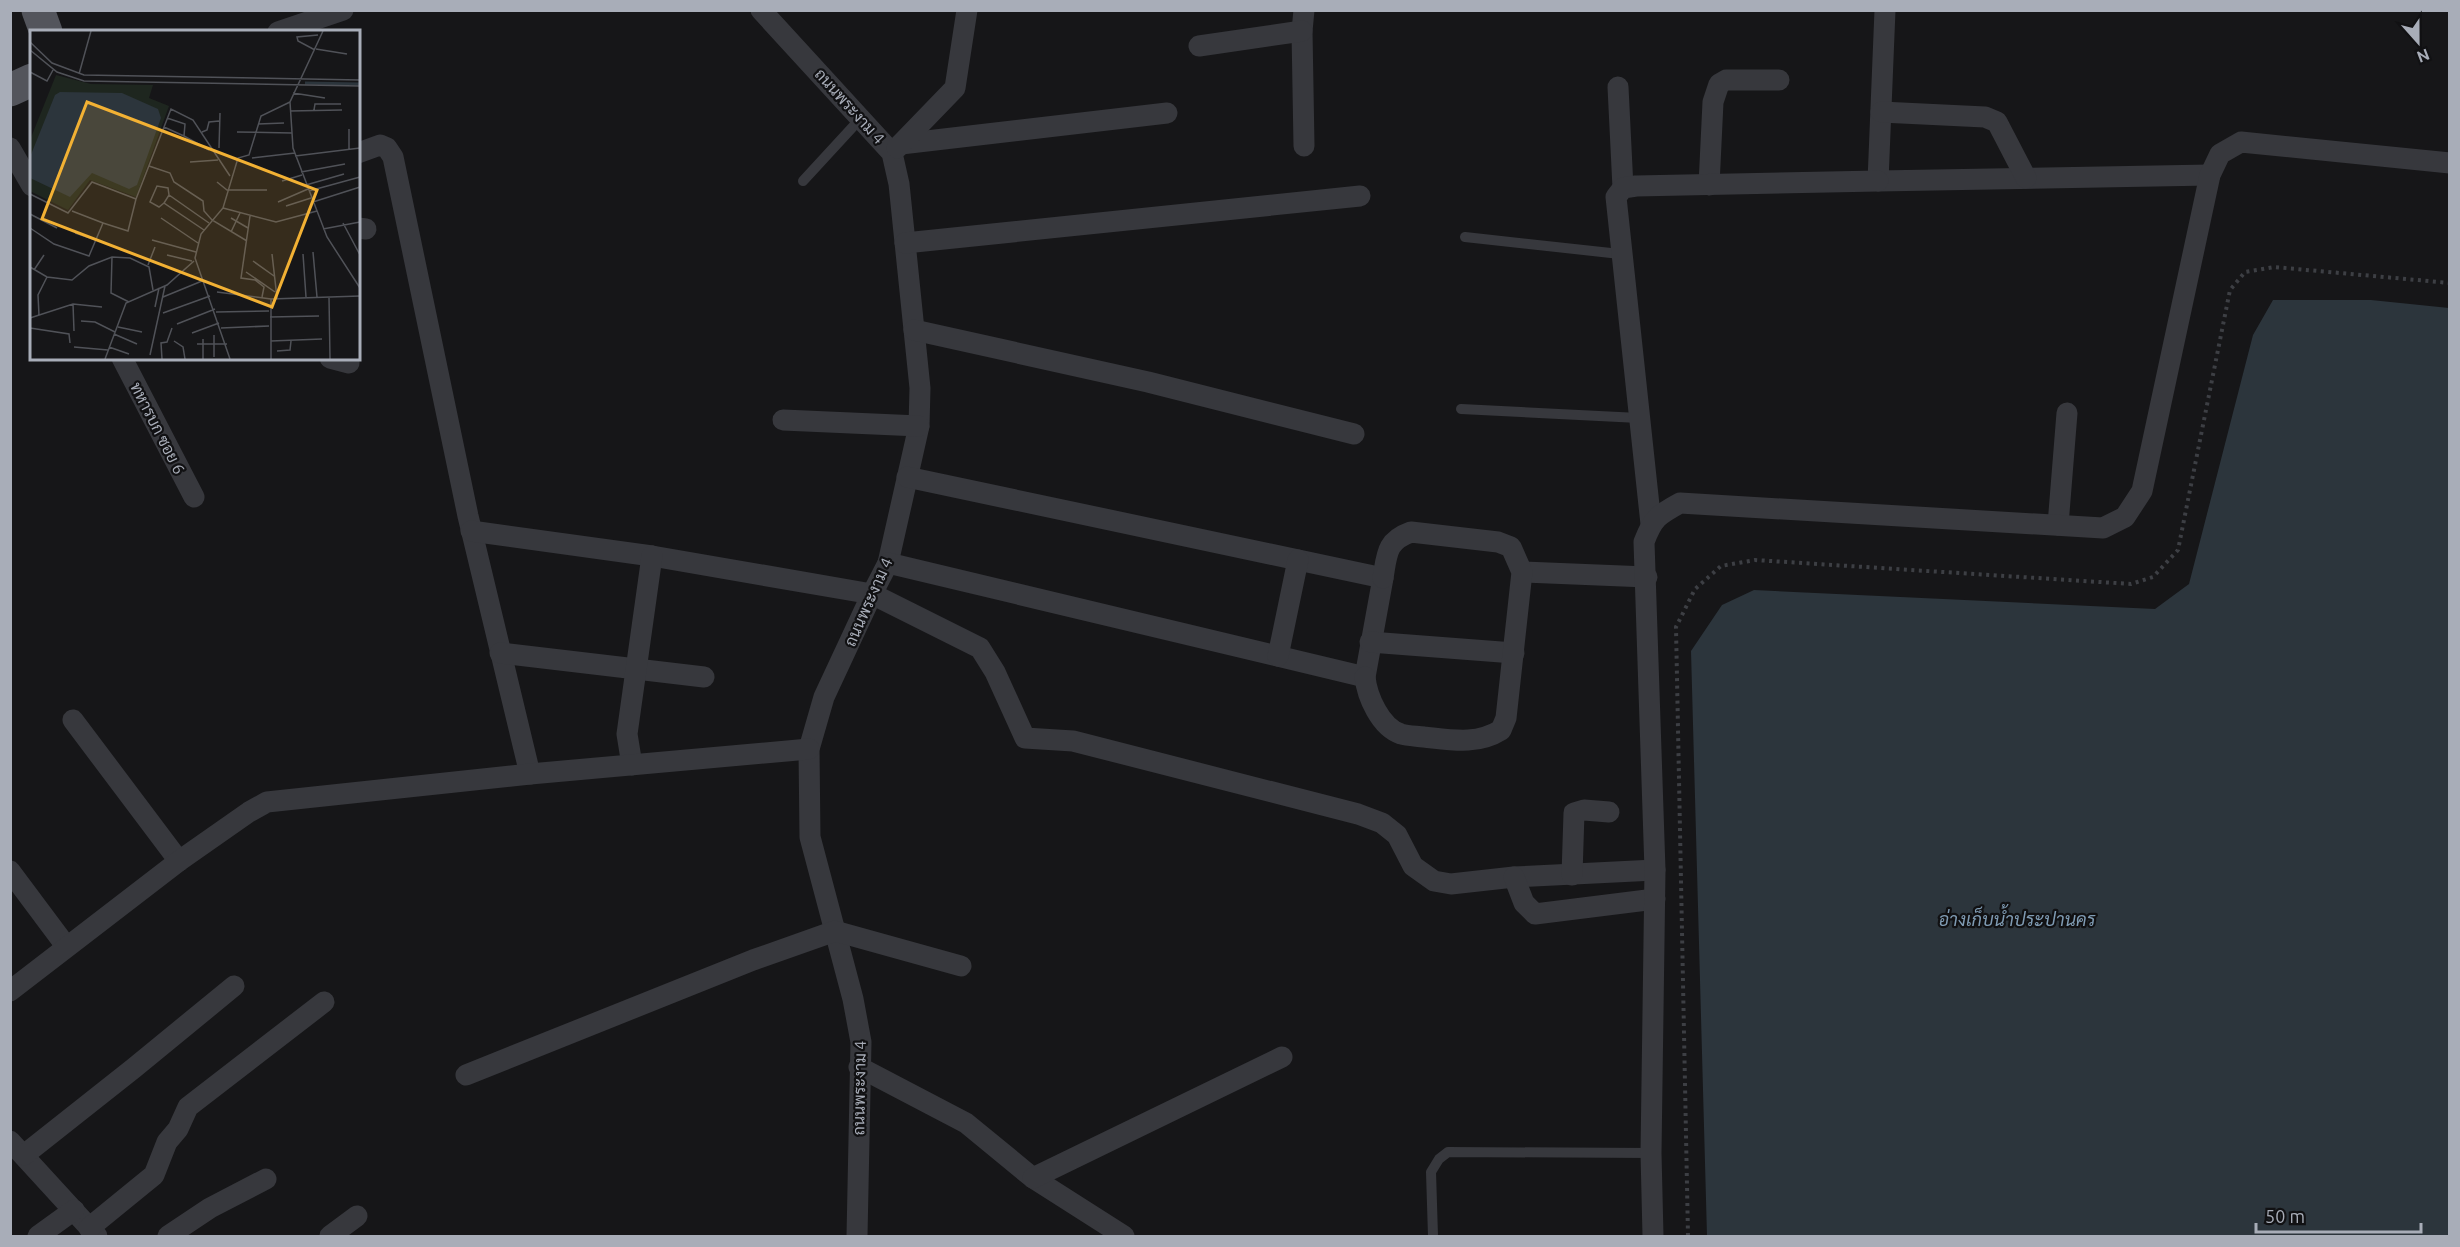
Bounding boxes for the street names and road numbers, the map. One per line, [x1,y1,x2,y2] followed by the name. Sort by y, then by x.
[812,65,888,147] street label: ถนนพระงาม 4
[127,379,189,477] street label: ทหารบก ซอย 6
[840,555,896,649] street label: ถนนพระงาม 4
[849,1040,869,1136] street label: ถนนพระงาม 4

